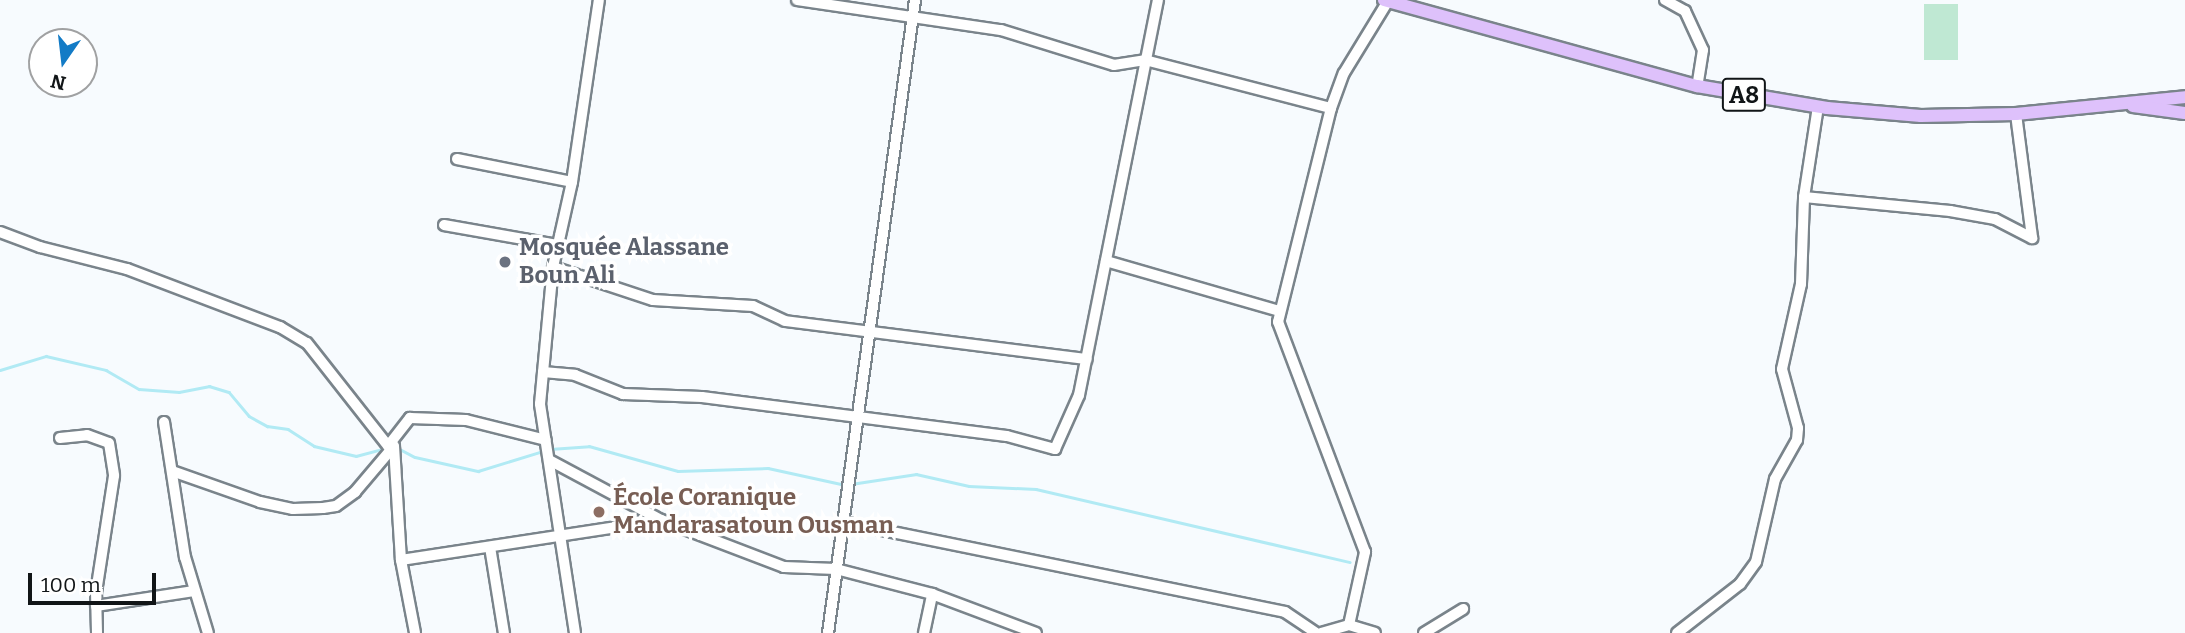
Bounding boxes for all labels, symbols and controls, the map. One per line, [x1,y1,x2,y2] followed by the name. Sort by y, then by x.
[28,28,98,98] north arrow
[48,69,68,95] text: N
[1721,76,1767,114] road number: A8
[519,234,729,290] place label: Mosquée Alassane Boun Ali
[497,254,513,270] marker: Mosquée Alassane Boun Ali
[613,484,894,540] place label: École Coranique Mandarasatoun Ousman
[591,504,607,520] marker: École Coranique Mandarasatoun Ousman
[32,560,159,604] scale bar
[41,572,101,598] text: 100 m

